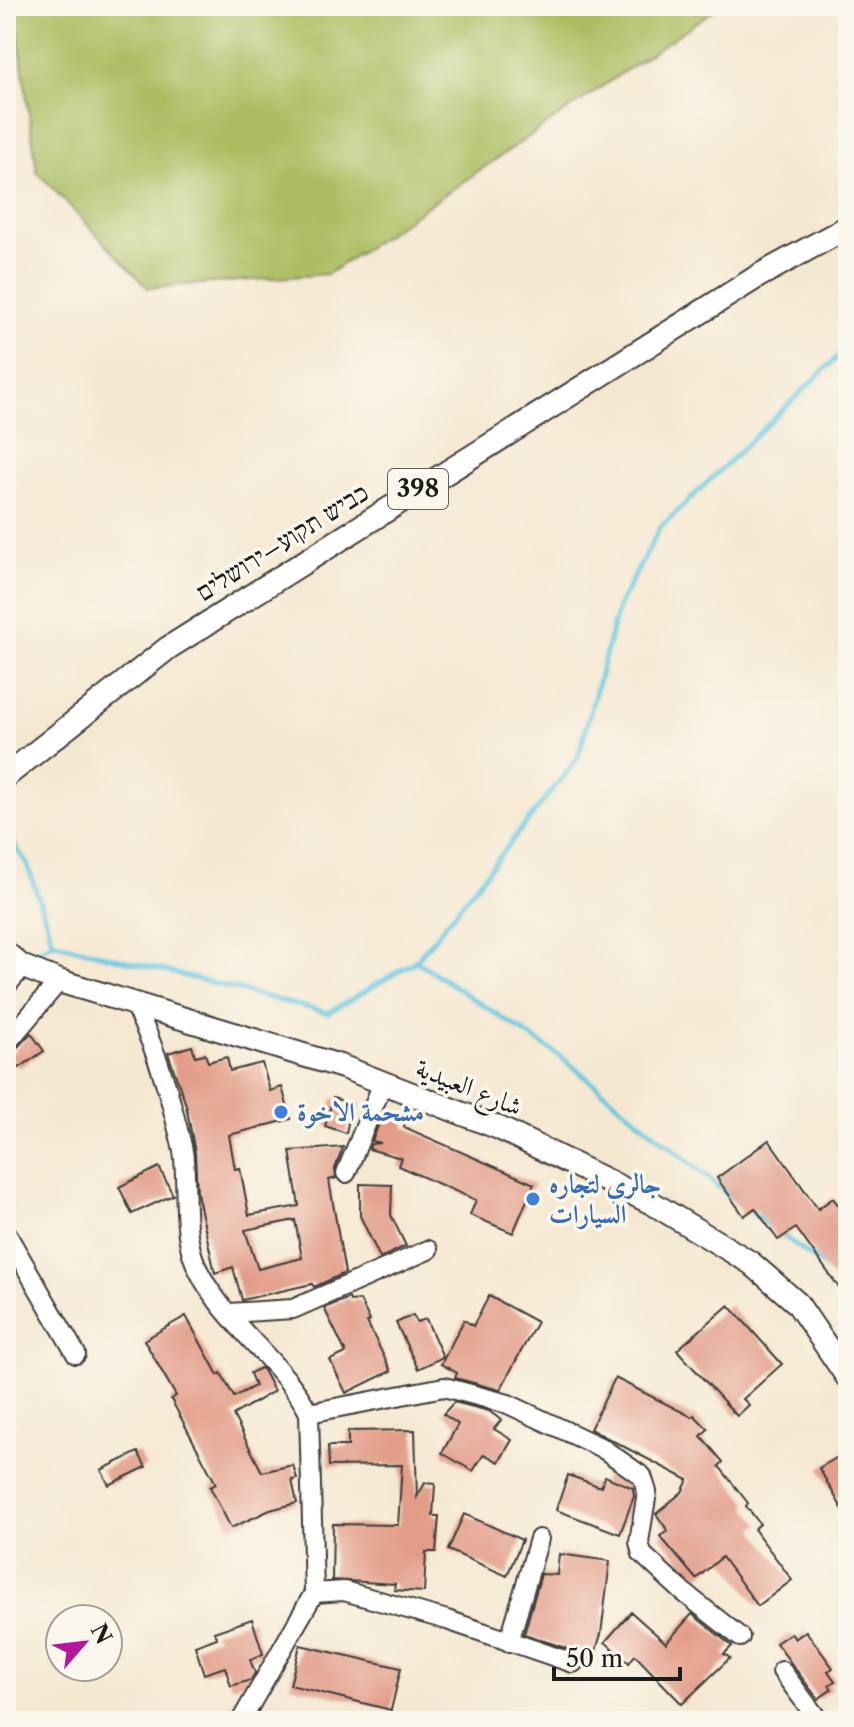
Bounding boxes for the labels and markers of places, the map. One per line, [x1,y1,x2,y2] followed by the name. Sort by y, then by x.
[297,1096,424,1129] place label: مشحمة الاخوة
[272,1103,290,1121] marker: مشحمة الاخوة
[549,1168,661,1230] place label: جالري لتجاره السيارات
[524,1190,542,1208] marker: جالري لتجاره السيارات

